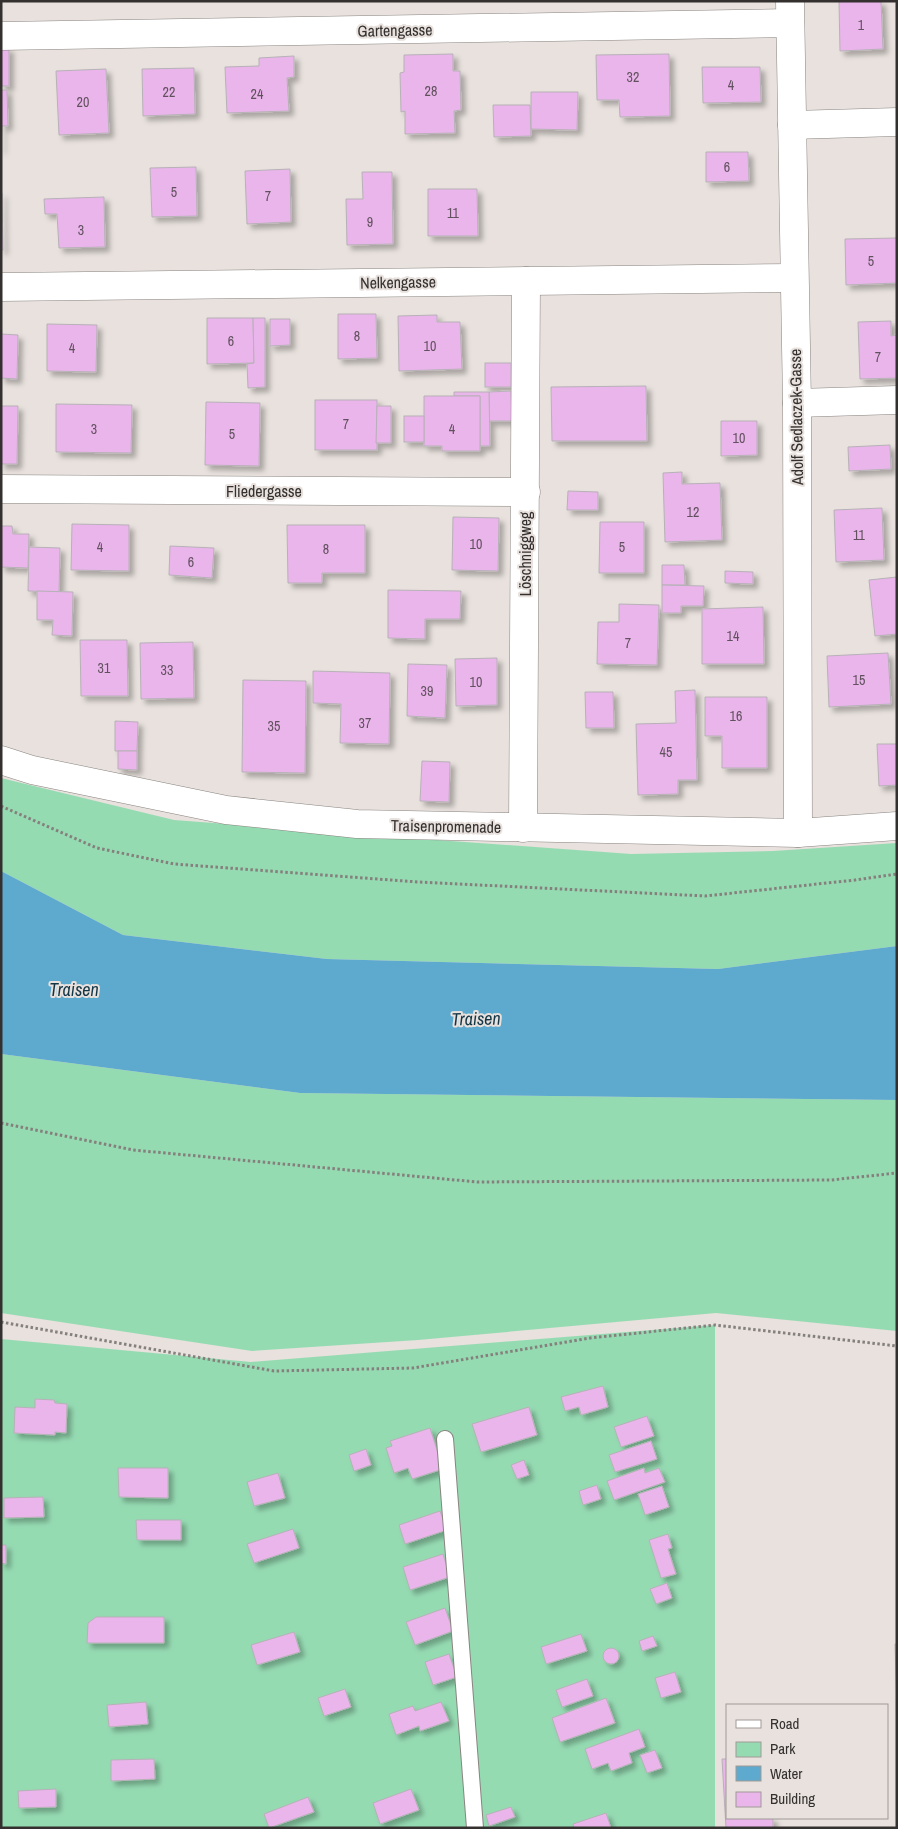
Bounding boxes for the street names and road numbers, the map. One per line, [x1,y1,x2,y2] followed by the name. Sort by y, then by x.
[357,18,433,42] street label: Gartengasse
[360,270,436,294] street label: Nelkengasse
[784,349,808,486] street label: Adolf Sedlaczek-Gasse
[226,480,302,502] street label: Fliedergasse
[514,511,536,596] street label: Löschniggweg
[391,814,501,838] street label: Traisenpromenade

